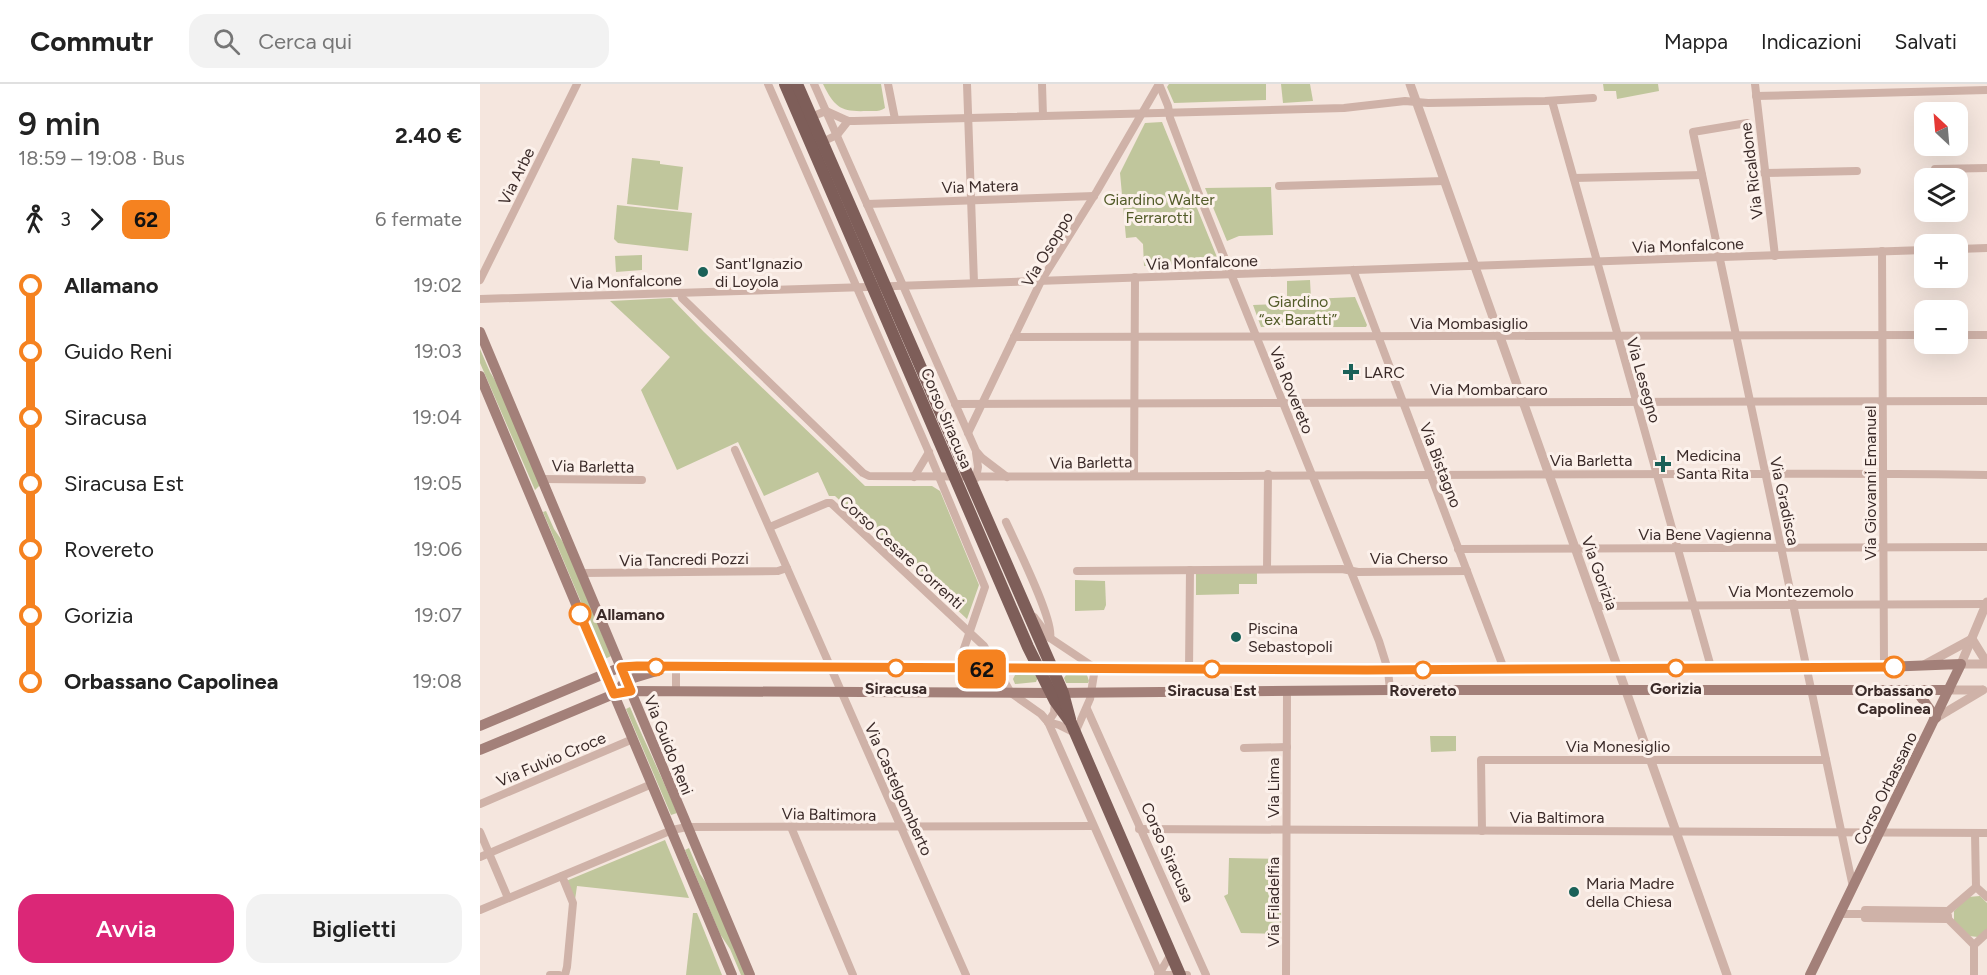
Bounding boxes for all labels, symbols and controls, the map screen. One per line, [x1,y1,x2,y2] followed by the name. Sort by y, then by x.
[189,14,609,68] search box
[30,24,153,58] text: Commutr
[210,25,243,58] icon: search
[258,28,352,55] text: Cerca qui
[1664,29,1728,54] text: Mappa
[1761,29,1862,54] text: Indicazioni
[1895,29,1957,54] text: Salvati
[1914,102,1968,156] north arrow
[1914,102,1968,354] map controls
[18,104,100,143] text: 9 min
[1736,121,1767,220] street label: Via Ricaldone
[395,122,462,149] text: 2.40 €
[494,144,539,208] street label: Via Arbe
[18,146,185,170] text: 18:59 – 19:08 · Bus
[1914,168,1968,222] button: layers
[941,176,1019,197] street label: Via Matera
[1103,190,1215,227] park label: Giardino Walter Ferrarotti
[18,203,51,236] icon: walk
[80,203,113,236] icon: forward
[60,207,71,231] text: 3
[134,207,158,232] text: 62
[375,207,462,231] text: 6 fermate
[1018,208,1077,290] street label: Via Osoppo
[1632,234,1744,257] street label: Via Monfalcone
[1914,234,1968,288] button: +
[1146,251,1258,274] street label: Via Monfalcone
[715,254,803,291] place label: Sant'Ignazio di Loyola
[696,265,710,279] marker: Sant'Ignazio di Loyola
[570,270,682,293] street label: Via Monfalcone
[64,272,158,299] text: Allamano
[413,273,462,297] text: 19:02
[1259,292,1338,329] park label: Giardino “ex Baratti”
[1914,300,1968,354] button: −
[1410,314,1528,333] street label: Via Mombasiglio
[1622,335,1665,425] street label: Via Lesegno
[64,338,172,365] text: Guido Reni
[414,339,462,363] text: 19:03
[1265,344,1318,437] street label: Via Rovereto
[1342,363,1360,381] marker: LARC
[1364,363,1405,382] place label: LARC
[917,365,976,471] street label: Corso Siracusa
[1430,380,1548,399] street label: Via Mombarcaro
[64,404,147,431] text: Siracusa
[412,405,462,429] text: 19:04
[1861,405,1880,561] street label: Via Giovanni Emanuel
[1416,420,1465,510] street label: Via Bistagno
[1676,446,1749,483] place label: Medicina Santa Rita
[1550,451,1632,470] street label: Via Barletta
[1049,452,1133,473] street label: Via Barletta
[1654,455,1672,473] marker: Medicina Santa Rita
[1766,455,1803,547] street label: Via Gradisca
[551,456,635,477] street label: Via Barletta
[64,470,184,497] text: Siracusa Est
[413,471,462,495] text: 19:05
[836,492,967,613] street label: Corso Cesare Correnti
[1638,525,1772,544] street label: Via Bene Vagienna
[1577,534,1622,613] street label: Via Gorizia
[64,536,154,563] text: Rovereto
[413,537,462,561] text: 19:06
[619,549,749,570] street label: Via Tancredi Pozzi
[1370,549,1448,568] street label: Via Cherso
[1728,582,1854,601] street label: Via Montezemolo
[64,602,133,629] text: Gorizia
[414,603,462,627] text: 19:07
[569,603,591,625] marker: Allamano
[596,605,665,624] place label: Allamano
[1248,619,1333,656] place label: Piscina Sebastopoli
[1229,630,1243,644] marker: Piscina Sebastopoli
[955,650,1009,688] line badge: 62
[1883,656,1905,678] marker: Orbassano Capolinea
[970,657,994,682] text: 62
[647,658,665,676] unlabelled marker
[887,659,905,677] marker: Siracusa
[1667,659,1685,677] marker: Gorizia
[1203,660,1221,678] marker: Siracusa Est
[1414,661,1432,679] marker: Rovereto
[64,668,278,695] text: Orbassano Capolinea
[412,669,462,693] text: 19:08
[865,679,927,698] place label: Siracusa
[1650,679,1702,698] place label: Gorizia
[1167,681,1257,700] place label: Siracusa Est
[1389,681,1457,700] place label: Rovereto
[1855,681,1933,718] place label: Orbassano Capolinea
[640,693,697,798] street label: Via Guido Reni
[861,720,936,859] street label: Via Castelgomberto
[494,728,609,791] street label: Via Fulvio Croce
[1850,729,1921,848] street label: Corso Orbassano
[1566,737,1670,756] street label: Via Monesiglio
[1264,758,1283,818] street label: Via Lima
[1137,799,1198,905] street label: Corso Siracusa
[782,804,876,825] street label: Via Baltimora
[1510,808,1604,827] street label: Via Baltimora
[1264,857,1283,947] street label: Via Filadelfia
[1586,874,1674,911] place label: Maria Madre della Chiesa
[1567,885,1581,899] marker: Maria Madre della Chiesa
[18,894,234,963] button: Avvia
[246,894,462,963] button: Biglietti

